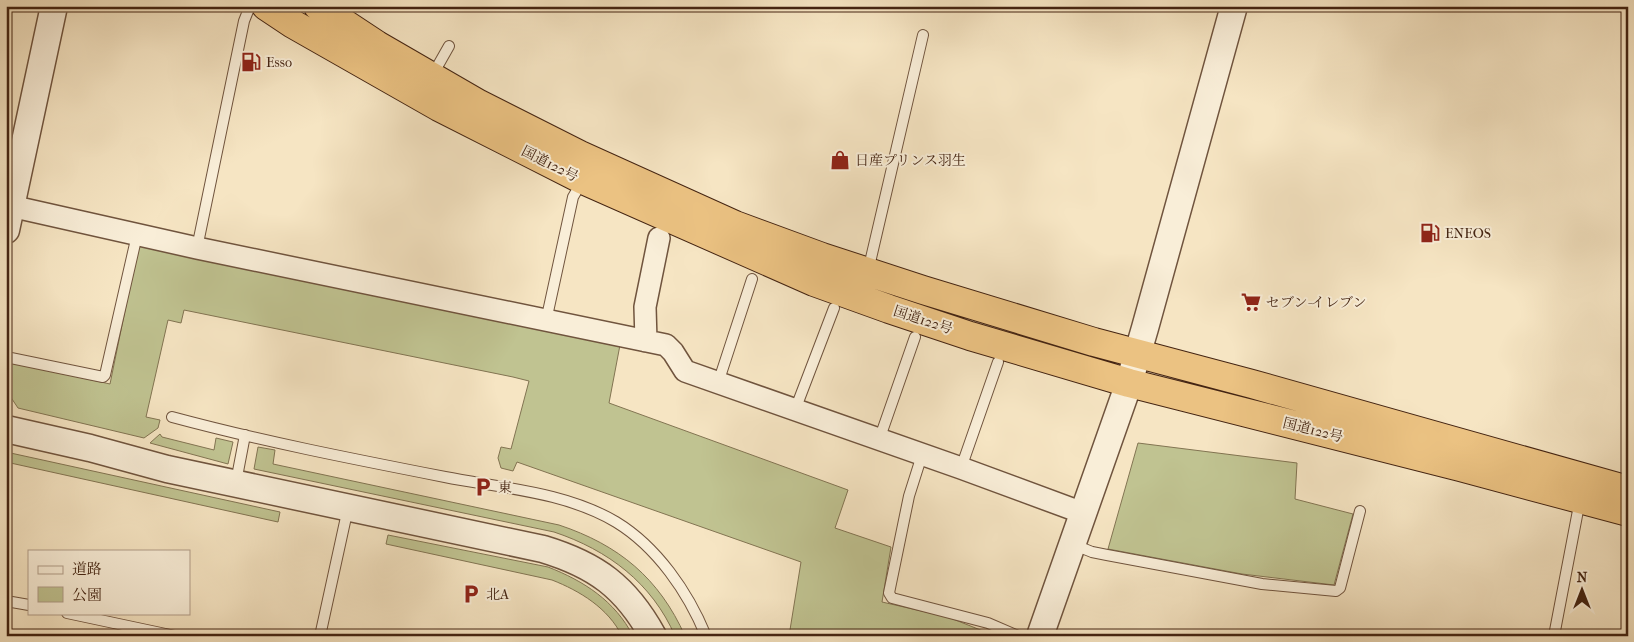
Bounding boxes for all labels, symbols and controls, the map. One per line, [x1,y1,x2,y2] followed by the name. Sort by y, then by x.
[240,51,262,73] fuel station icon: Esso
[266,54,292,71] place label: Esso
[519,142,581,186] street label: 国道122号
[829,149,851,171] shop icon: 日産プリンス羽生
[855,152,966,169] place label: 日産プリンス羽生
[1419,222,1441,244] fuel station icon: ENEOS
[1445,225,1491,242] place label: ENEOS
[1240,291,1262,313] supermarket icon: セブン-イレブン
[1266,294,1367,311] place label: セブン-イレブン
[891,302,955,338] street label: 国道122号
[1281,414,1345,446] street label: 国道122号
[472,476,494,498] parking icon: 東
[498,479,512,496] place label: 東
[28,550,190,614] legend
[72,560,102,578] text: 道路
[1556,564,1606,614] north arrow
[1577,569,1588,586] text: N
[460,583,482,605] parking icon: 北A
[72,586,102,604] text: 公園
[486,586,510,603] place label: 北A

